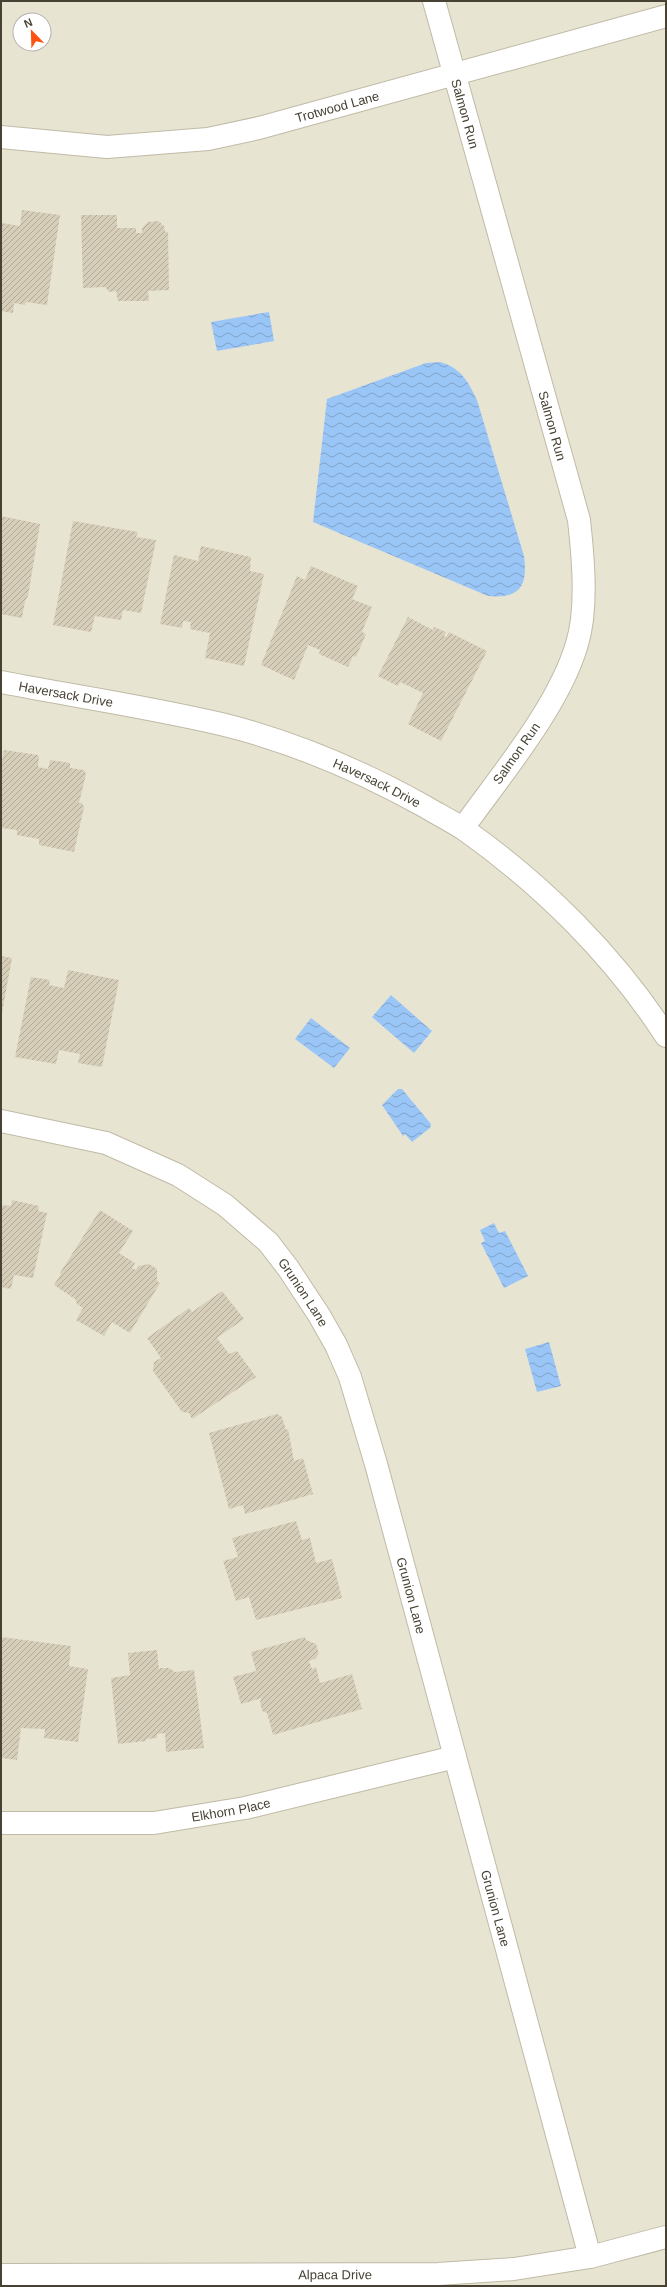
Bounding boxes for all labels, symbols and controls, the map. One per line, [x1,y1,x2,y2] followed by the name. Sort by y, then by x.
[12,12,52,52] north arrow
[22,16,34,30] text: N
[448,77,482,150] street label: Salmon Run
[294,88,381,126] street label: Trotwood Lane
[535,389,569,462] street label: Salmon Run
[17,678,114,710] street label: Haversack Drive
[490,720,543,787] street label: Salmon Run
[331,755,423,811] street label: Haversack Drive
[275,1255,331,1329] street label: Grunion Lane
[393,1556,428,1636] street label: Grunion Lane
[190,1795,272,1825] street label: Elkhorn Place
[478,1868,513,1948] street label: Grunion Lane
[298,2267,372,2282] street label: Alpaca Drive

